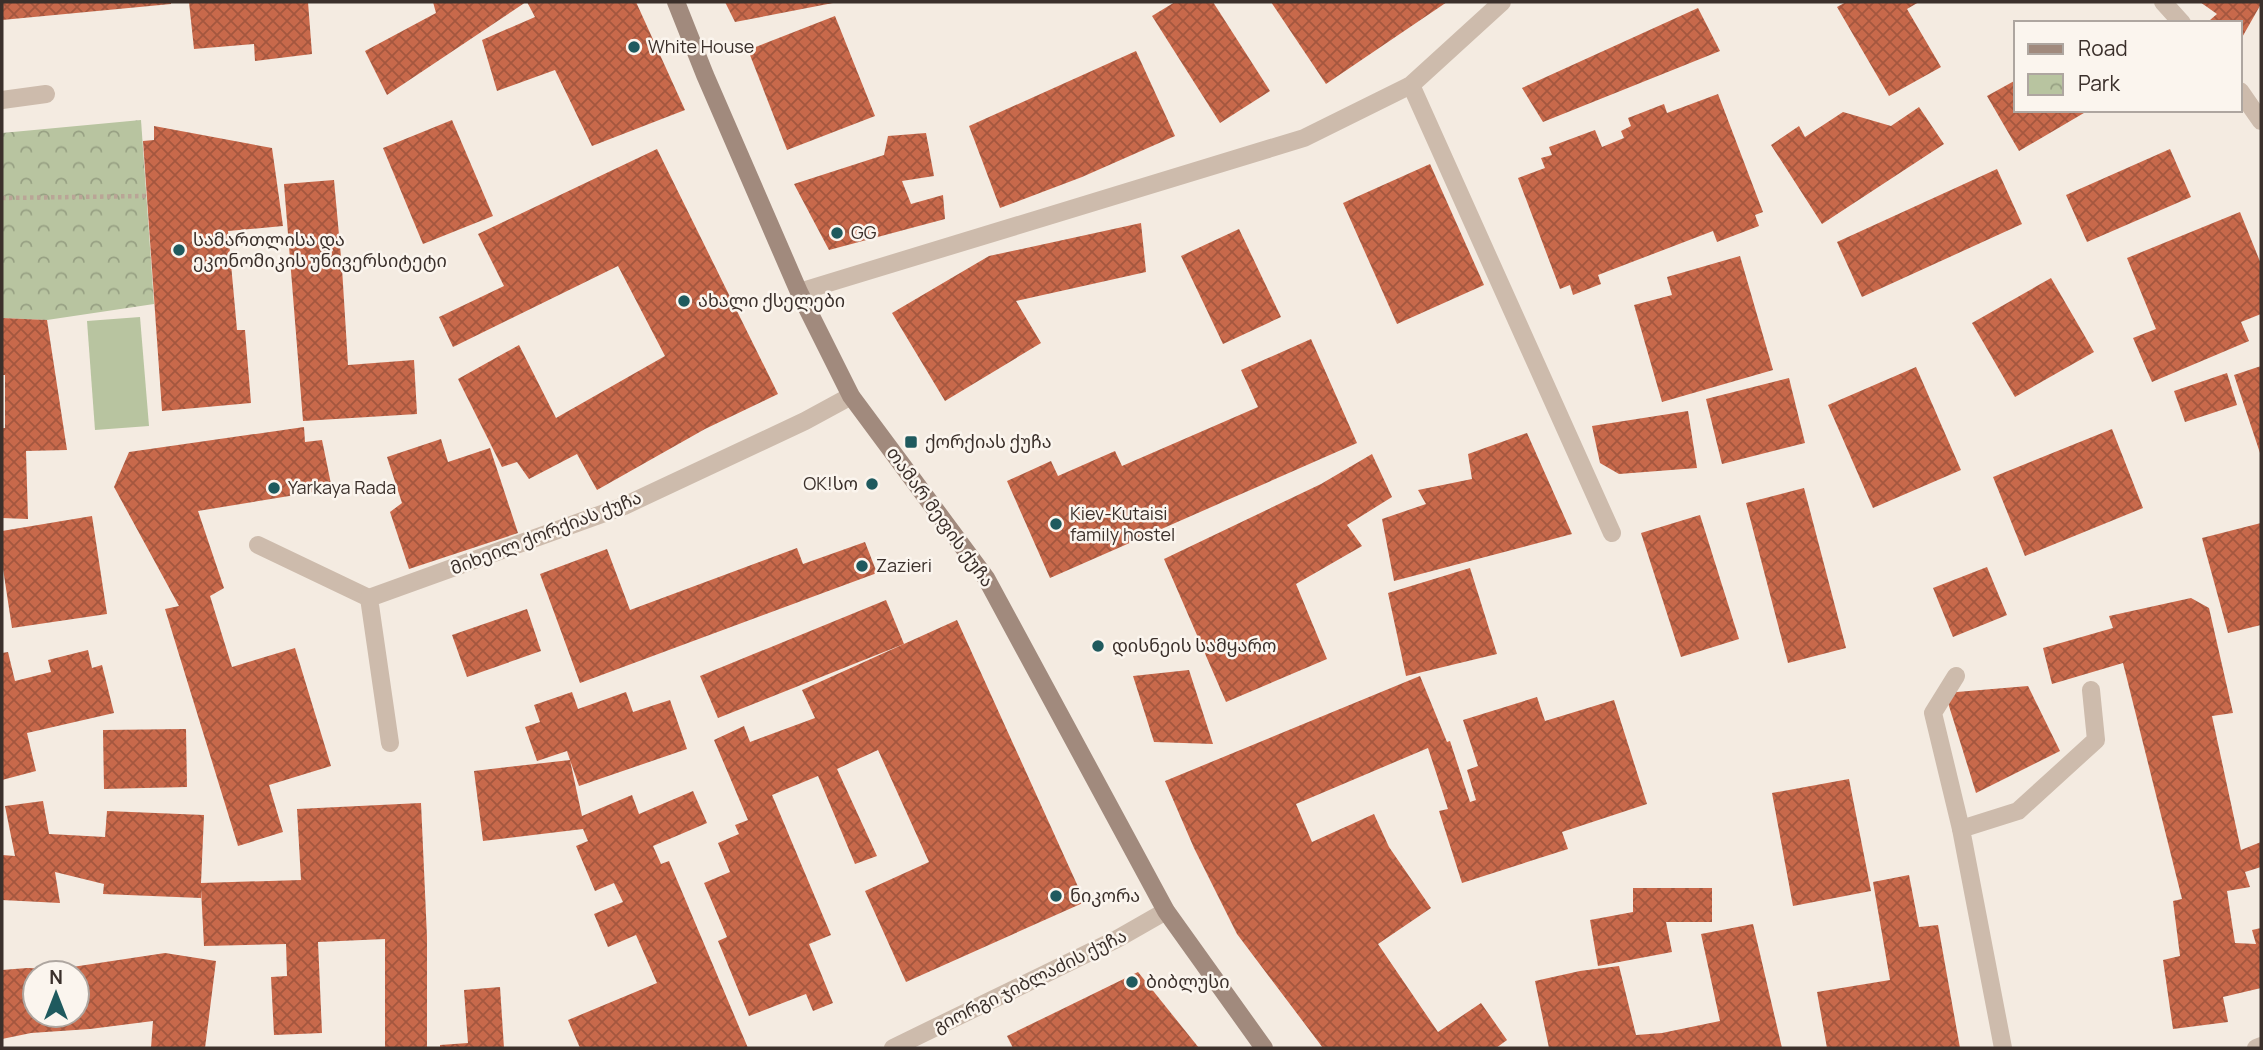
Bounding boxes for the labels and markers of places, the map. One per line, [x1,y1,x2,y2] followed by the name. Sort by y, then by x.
[648,34,754,58] place label: White House
[626,39,642,55] marker: White House
[851,220,877,244] place label: GG
[829,225,845,241] marker: GG
[193,227,447,272] place label: სამართლისა და ეკონომიკის უნივერსიტეტი
[171,242,187,258] marker: სამართლისა და ეკონომიკის უნივერსიტეტი
[698,288,845,312] place label: ახალი ქსელები
[676,293,692,309] marker: ახალი ქსელები
[925,429,1052,453] place label: ქორქიას ქუჩა
[903,434,919,450] marker: ქორქიას ქუჩა
[803,471,858,495] place label: OK!სო
[288,475,396,499] place label: Yarkaya Rada
[864,476,880,492] marker: OK!სო
[266,480,282,496] marker: Yarkaya Rada
[1070,501,1175,546] place label: Kiev-Kutaisi family hostel
[1048,516,1064,532] marker: Kiev-Kutaisi family hostel
[876,553,932,577] place label: Zazieri
[854,558,870,574] marker: Zazieri
[1112,633,1276,657] place label: დისნეის სამყარო
[1090,638,1106,654] marker: დისნეის სამყარო
[1070,883,1140,907] place label: ნიკორა
[1048,888,1064,904] marker: ნიკორა
[1146,969,1229,993] place label: ბიბლუსი
[1124,974,1140,990] marker: ბიბლუსი

